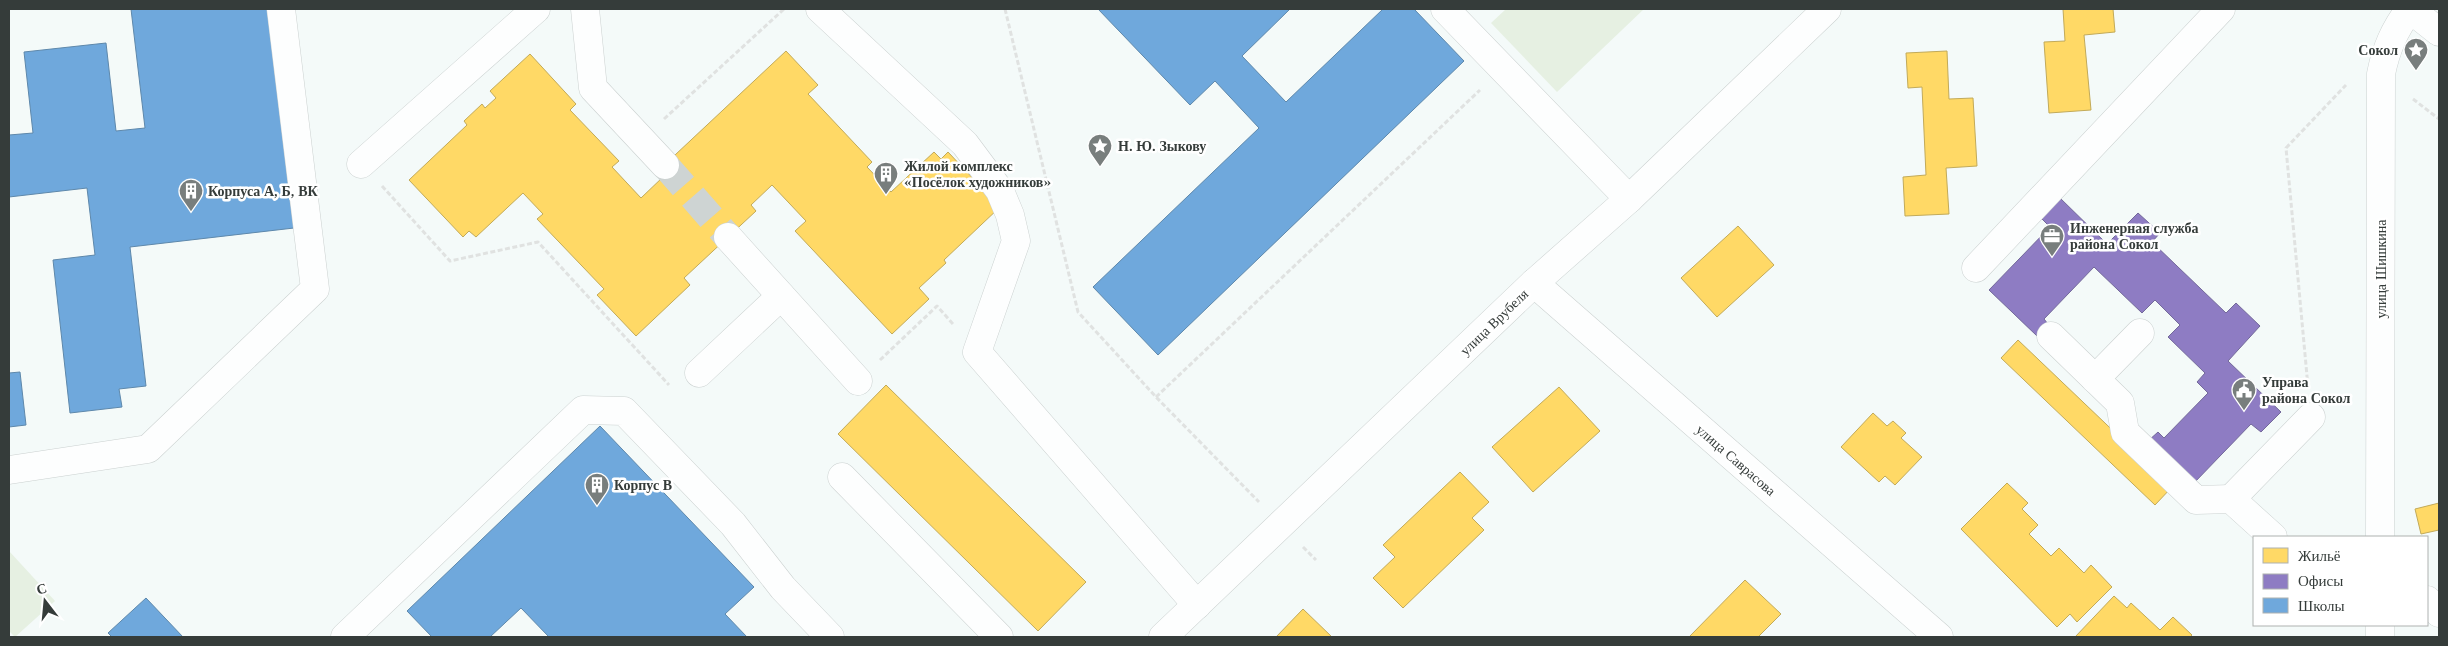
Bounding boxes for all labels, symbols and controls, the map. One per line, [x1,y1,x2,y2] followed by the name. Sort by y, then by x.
[2403,37,2429,71] place icon: Сокол
[2358,41,2398,59] place label: Сокол
[1087,133,1113,167] place icon: Н. Ю. Зыкову
[1118,137,1206,155] place label: Н. Ю. Зыкову
[904,157,1051,191] place label: Жилой комплекс «Посёлок художников»
[873,161,899,195] building icon: Жилой комплекс «Посёлок художников»
[178,178,204,212] building icon: Корпуса А, Б, ВК
[208,182,318,200] place label: Корпуса А, Б, ВК
[2070,219,2198,253] place label: Инженерная служба района Сокол
[2372,219,2390,318] street label: улица Шишкина
[2039,223,2065,257] office icon: Инженерная служба района Сокол
[1456,285,1532,359] street label: улица Врубеля
[2262,373,2350,407] place label: Управа района Сокол
[2231,377,2257,411] public building icon: Управа района Сокол
[1692,420,1780,500] street label: улица Саврасова
[584,472,610,506] building icon: Корпус В
[614,476,672,494] place label: Корпус В
[2253,536,2428,626] legend
[2298,546,2341,565] text: Жильё
[2298,571,2343,590] text: Офисы
[20,576,70,626] north arrow
[34,578,49,599] text: С
[2298,596,2345,615] text: Школы

